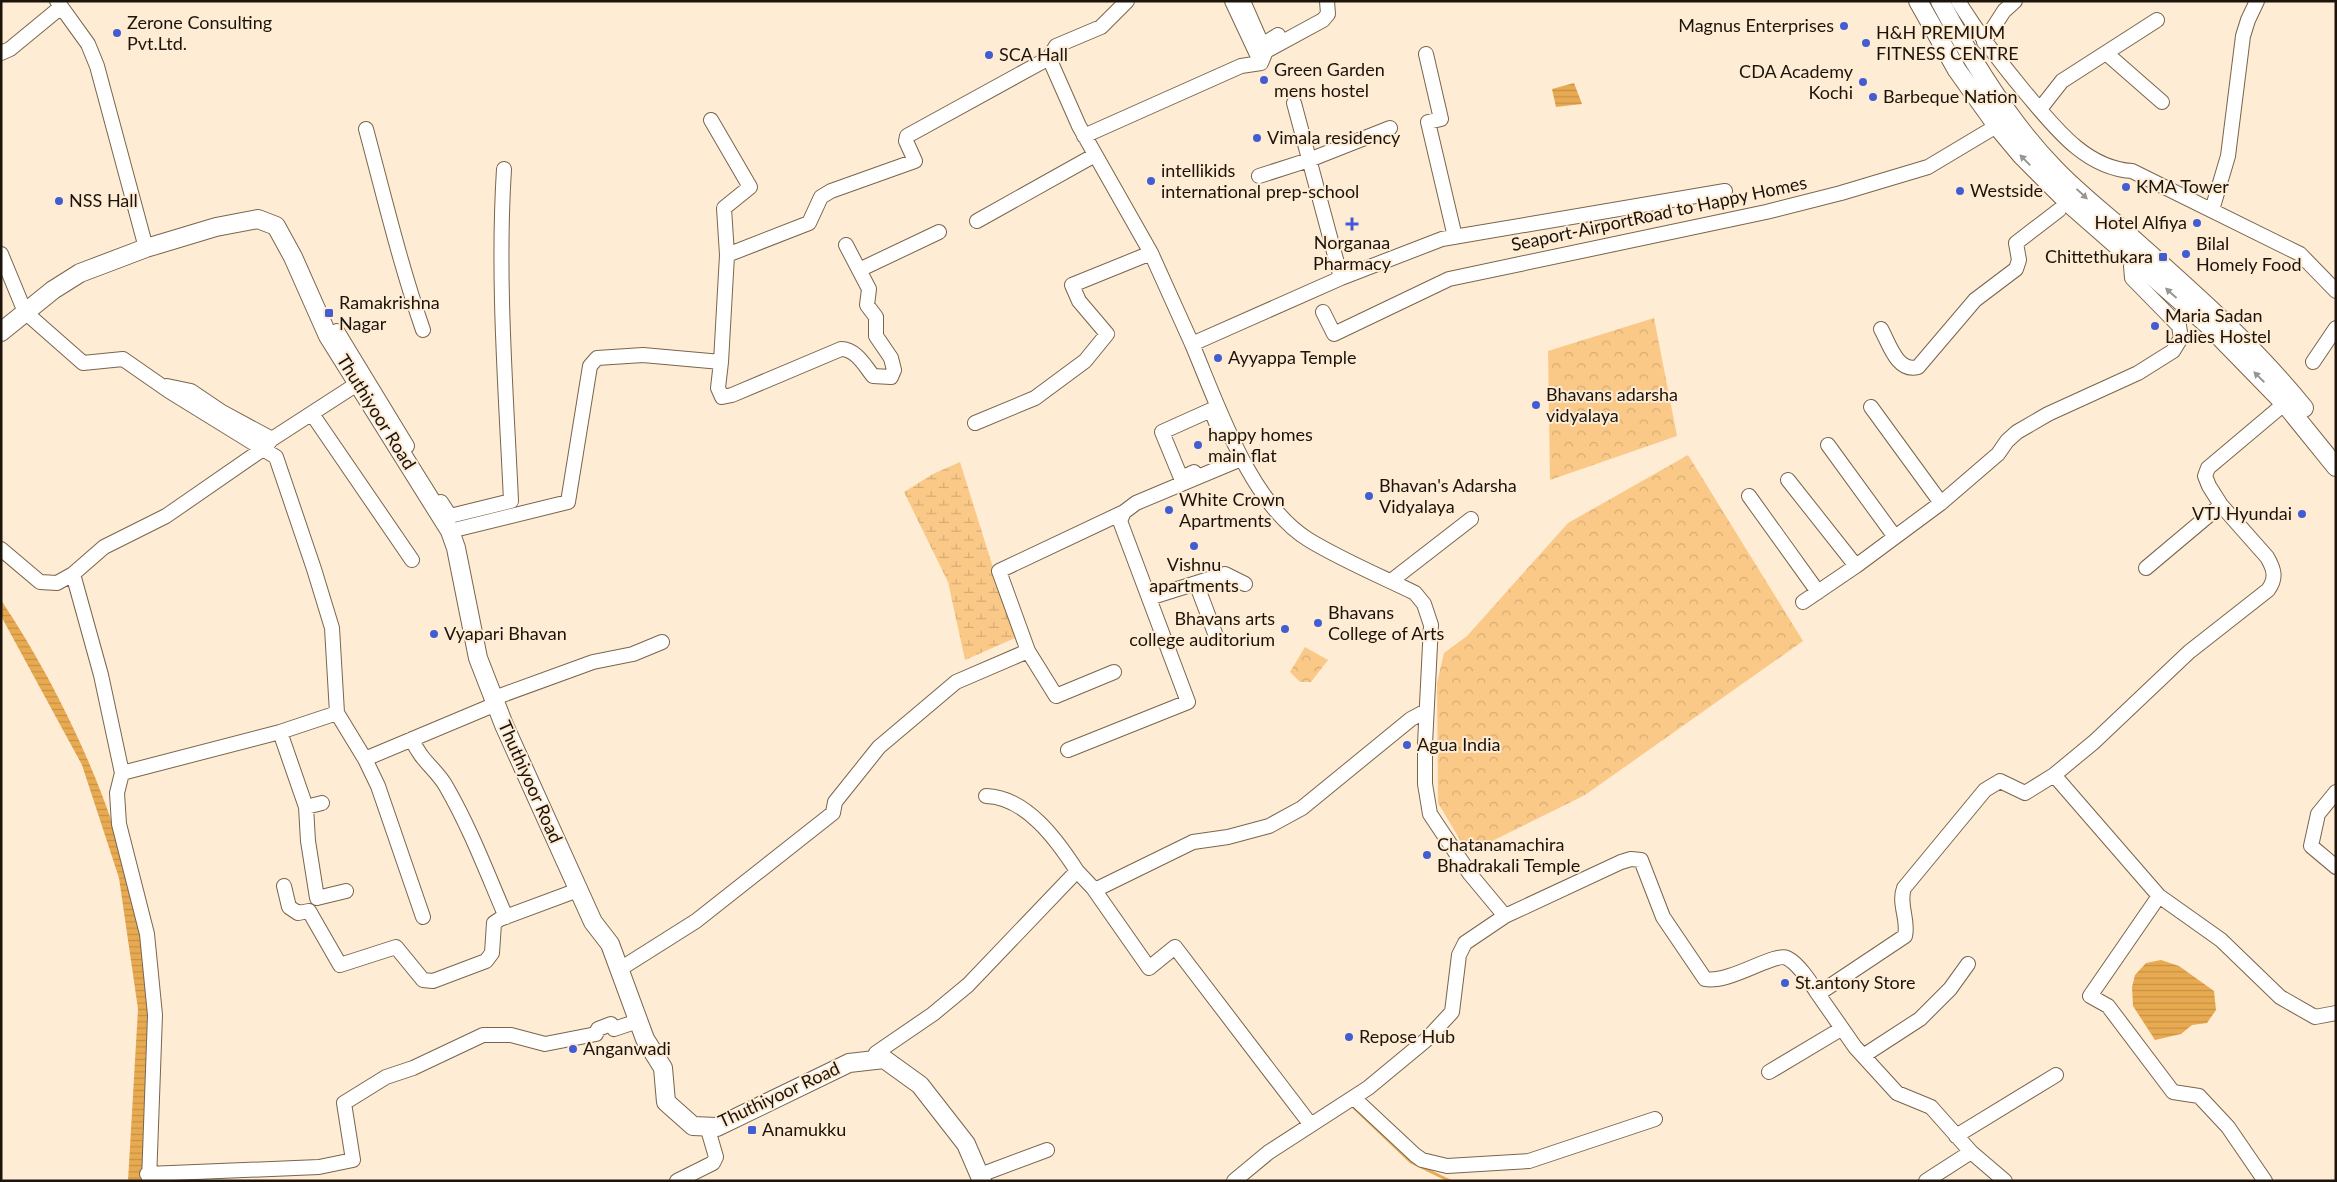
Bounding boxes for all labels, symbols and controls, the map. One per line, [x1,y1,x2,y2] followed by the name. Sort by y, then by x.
[127,11,272,54] place label: Zerone Consulting Pvt.Ltd.
[1678,14,1834,36] place label: Magnus Enterprises
[1838,20,1850,32] marker: Magnus Enterprises
[1876,21,2019,64] place label: H&H PREMIUM FITNESS CENTRE
[111,27,123,39] marker: Zerone Consulting Pvt.Ltd.
[1860,37,1872,49] marker: H&H PREMIUM FITNESS CENTRE
[999,43,1068,65] place label: SCA Hall
[983,49,995,61] marker: SCA Hall
[1274,58,1385,101] place label: Green Garden mens hostel
[1739,60,1854,103] place label: CDA Academy Kochi
[1258,74,1270,86] marker: Green Garden mens hostel
[1857,76,1869,88] marker: CDA Academy Kochi
[1883,85,2017,107] place label: Barbeque Nation
[1867,91,1879,103] marker: Barbeque Nation
[1267,126,1401,148] place label: Vimala residency
[1251,132,1263,144] marker: Vimala residency
[2020,154,2032,166] one-way arrow
[1161,159,1359,202] place label: intellikids international prep-school
[1509,171,1809,255] street label: Seaport-AirportRoad to Happy Homes
[1145,175,1157,187] marker: intellikids international prep-school
[2136,175,2229,197] place label: KMA Tower
[1970,179,2043,201] place label: Westside
[2120,181,2132,193] marker: KMA Tower
[1954,185,1966,197] marker: Westside
[2076,188,2088,200] one-way arrow
[69,189,138,211] place label: NSS Hall
[53,195,65,207] marker: NSS Hall
[2095,211,2187,233] place label: Hotel Alfiya
[2191,217,2203,229] marker: Hotel Alfiya
[1346,218,1358,230] marker: Norganaa Pharmacy
[1313,231,1392,274] place label: Norganaa Pharmacy
[2196,232,2302,275] place label: Bilal Homely Food
[2045,245,2153,267] place label: Chittethukara
[2180,248,2192,260] marker: Bilal Homely Food
[2157,251,2169,263] marker: Chittethukara
[2166,287,2178,299] one-way arrow
[339,291,440,334] place label: Ramakrishna Nagar
[2165,304,2271,347] place label: Maria Sadan Ladies Hostel
[323,307,335,319] marker: Ramakrishna Nagar
[2149,320,2161,332] marker: Maria Sadan Ladies Hostel
[1228,346,1357,368] place label: Ayyappa Temple
[333,350,421,473] street label: Thuthiyoor Road
[1212,352,1224,364] marker: Ayyappa Temple
[2253,371,2265,383] one-way arrow
[1546,383,1678,426] place label: Bhavans adarsha vidyalaya
[1530,399,1542,411] marker: Bhavans adarsha vidyalaya
[1208,423,1313,466] place label: happy homes main flat
[1192,439,1204,451] marker: happy homes main flat
[1379,474,1517,517] place label: Bhavan's Adarsha Vidyalaya
[1179,488,1285,531] place label: White Crown Apartments
[1363,490,1375,502] marker: Bhavan's Adarsha Vidyalaya
[2192,502,2292,524] place label: VTJ Hyundai
[1163,504,1175,516] marker: White Crown Apartments
[2296,508,2308,520] marker: VTJ Hyundai
[1188,540,1200,552] marker: Vishnu apartments
[1149,553,1239,596] place label: Vishnu apartments
[1328,601,1445,644] place label: Bhavans College of Arts
[1129,607,1275,650] place label: Bhavans arts college auditorium
[1312,617,1324,629] marker: Bhavans College of Arts
[444,622,567,644] place label: Vyapari Bhavan
[1279,623,1291,635] marker: Bhavans arts college auditorium
[428,628,440,640] marker: Vyapari Bhavan
[494,717,568,846] street label: Thuthiyoor Road
[1417,733,1500,755] place label: Agua India
[1401,739,1413,751] marker: Agua India
[1437,833,1580,876] place label: Chatanamachira Bhadrakali Temple
[1421,849,1433,861] marker: Chatanamachira Bhadrakali Temple
[1795,971,1915,993] place label: St.antony Store
[1779,977,1791,989] marker: St.antony Store
[1359,1025,1455,1047] place label: Repose Hub
[1343,1031,1355,1043] marker: Repose Hub
[583,1037,671,1059] place label: Anganwadi
[567,1043,579,1055] marker: Anganwadi
[714,1056,843,1132] street label: Thuthiyoor Road
[762,1118,846,1140] place label: Anamukku
[746,1124,758,1136] marker: Anamukku

